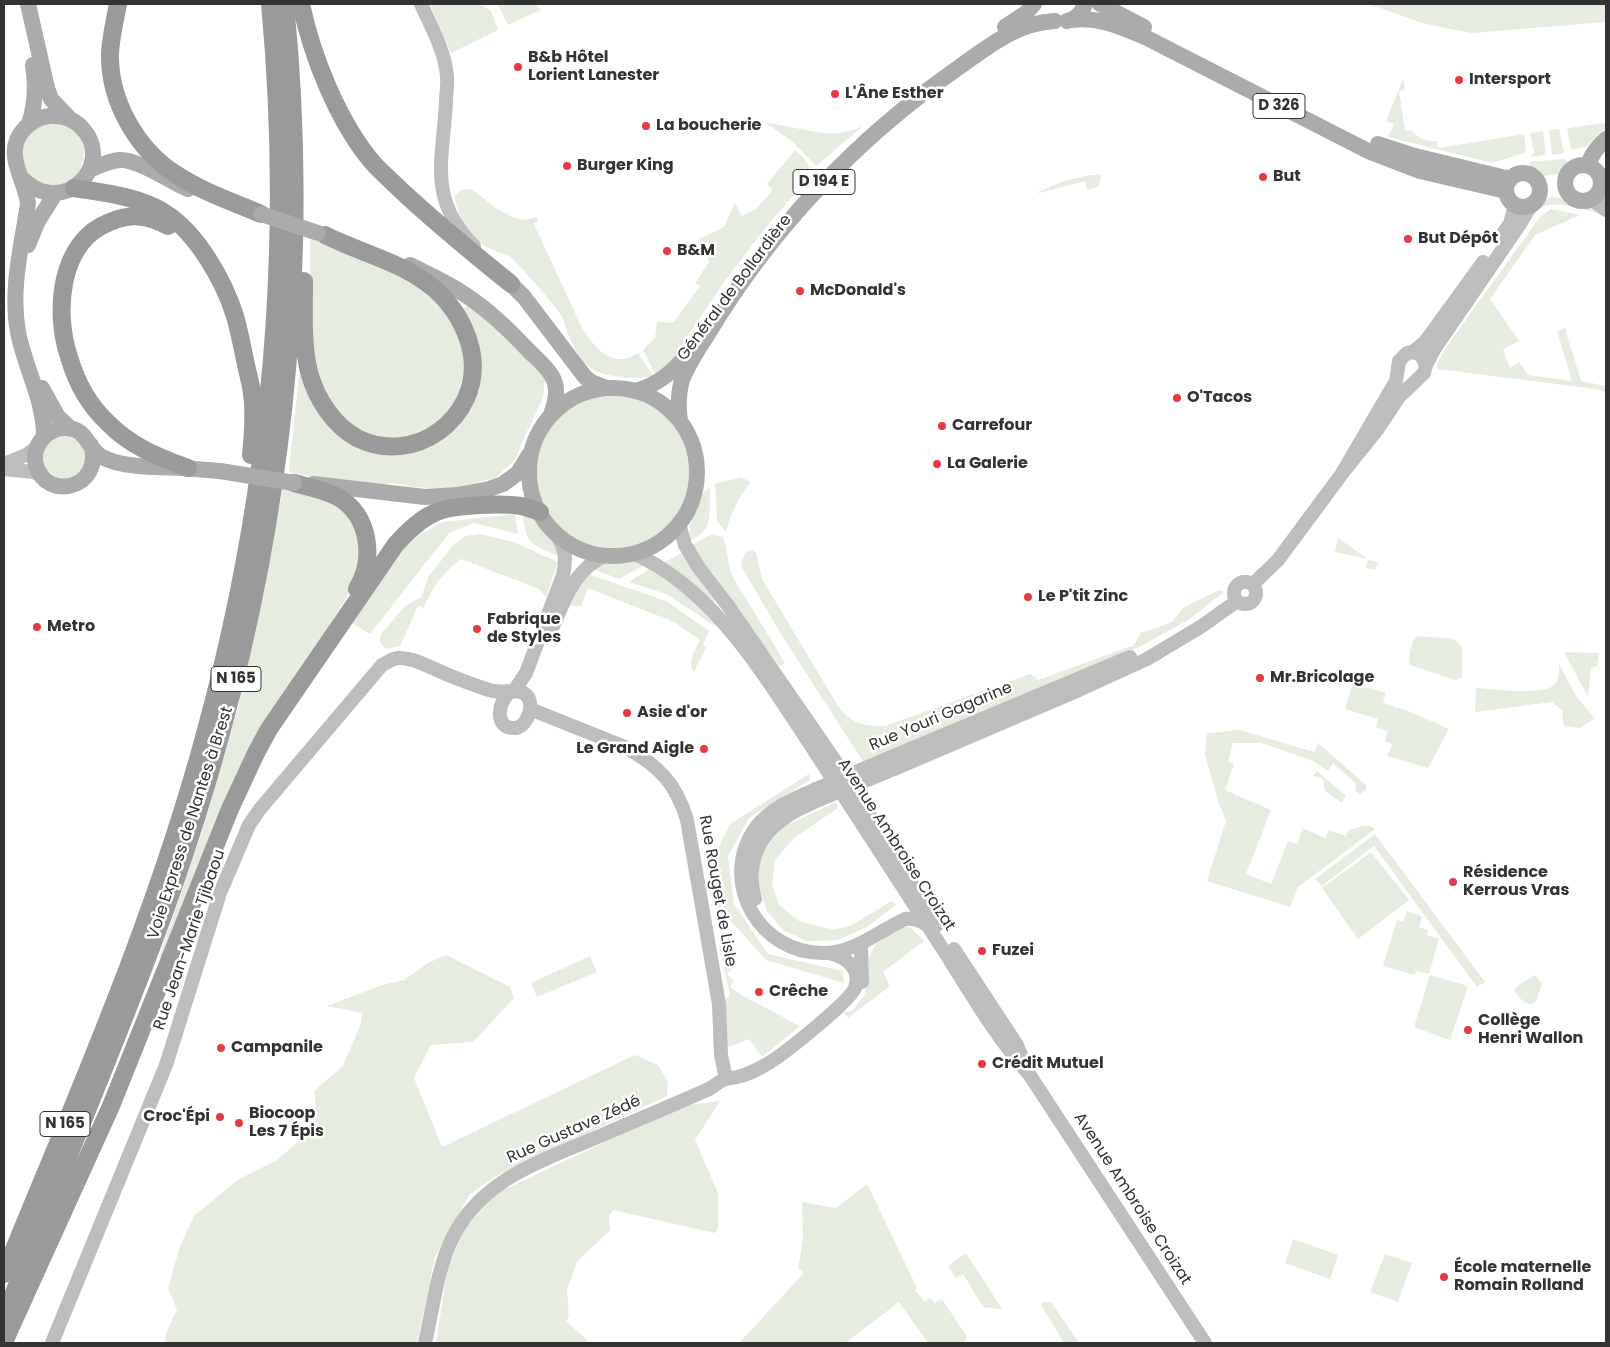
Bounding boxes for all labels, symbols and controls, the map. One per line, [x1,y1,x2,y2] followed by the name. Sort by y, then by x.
[528,48,659,86] place label: B&b Hôtel Lorient Lanester
[512,61,524,73] marker: B&b Hôtel Lorient Lanester
[1469,70,1551,90] place label: Intersport
[1453,74,1465,86] marker: Intersport
[845,84,944,104] place label: L'Âne Esther
[829,88,841,100] marker: L'Âne Esther
[1253,94,1305,118] road number: D 326
[656,116,761,136] place label: La boucherie
[640,120,652,132] marker: La boucherie
[577,156,674,176] place label: Burger King
[561,160,573,172] marker: Burger King
[1273,167,1301,187] place label: But
[793,170,855,194] road number: D 194 E
[1257,171,1269,183] marker: But
[674,211,796,365] street label: Général de Bollardière
[1418,229,1498,249] place label: But Dépôt
[1402,233,1414,245] marker: But Dépôt
[677,241,715,261] place label: B&M
[661,245,673,257] marker: B&M
[810,281,906,301] place label: McDonald's
[794,285,806,297] marker: McDonald's
[1187,388,1252,408] place label: O'Tacos
[1171,392,1183,404] marker: O'Tacos
[952,416,1032,436] place label: Carrefour
[936,420,948,432] marker: Carrefour
[947,454,1028,474] place label: La Galerie
[931,458,943,470] marker: La Galerie
[1038,587,1128,607] place label: Le P'tit Zinc
[1022,591,1034,603] marker: Le P'tit Zinc
[487,610,561,648] place label: Fabrique de Styles
[47,617,95,637] place label: Metro
[31,621,43,633] marker: Metro
[471,623,483,635] marker: Fabrique de Styles
[211,666,261,692] road number: N 165
[1270,668,1374,688] place label: Mr.Bricolage
[1254,672,1266,684] marker: Mr.Bricolage
[867,678,1015,756] street label: Rue Youri Gagarine
[637,703,707,723] place label: Asie d'or
[144,704,238,942] street label: Voie Express de Nantes à Brest
[621,707,633,719] marker: Asie d'or
[576,739,694,759] place label: Le Grand Aigle
[698,743,710,755] marker: Le Grand Aigle
[833,755,959,935] street label: Avenue Ambroise Croizat
[694,814,740,968] street label: Rue Rouget de Lisle
[150,847,230,1033] street label: Rue Jean-Marie Tjibaou
[1463,863,1569,901] place label: Résidence Kerrous Vras
[1447,876,1459,888] marker: Résidence Kerrous Vras
[992,941,1034,961] place label: Fuzei
[976,945,988,957] marker: Fuzei
[769,982,828,1002] place label: Crêche
[753,986,765,998] marker: Crêche
[1478,1011,1583,1049] place label: Collège Henri Wallon
[1462,1024,1474,1036] marker: Collège Henri Wallon
[231,1038,323,1058] place label: Campanile
[215,1042,227,1054] marker: Campanile
[992,1054,1104,1074] place label: Crédit Mutuel
[976,1058,988,1070] marker: Crédit Mutuel
[504,1092,644,1168] street label: Rue Gustave Zédé
[249,1104,324,1142] place label: Biocoop Les 7 Épis
[143,1107,210,1127] place label: Croc'Épi
[1069,1109,1195,1289] street label: Avenue Ambroise Croizat
[214,1111,226,1123] marker: Croc'Épi
[40,1112,90,1136] road number: N 165
[233,1117,245,1129] marker: Biocoop Les 7 Épis
[1454,1258,1591,1296] place label: École maternelle Romain Rolland
[1438,1271,1450,1283] marker: École maternelle Romain Rolland

